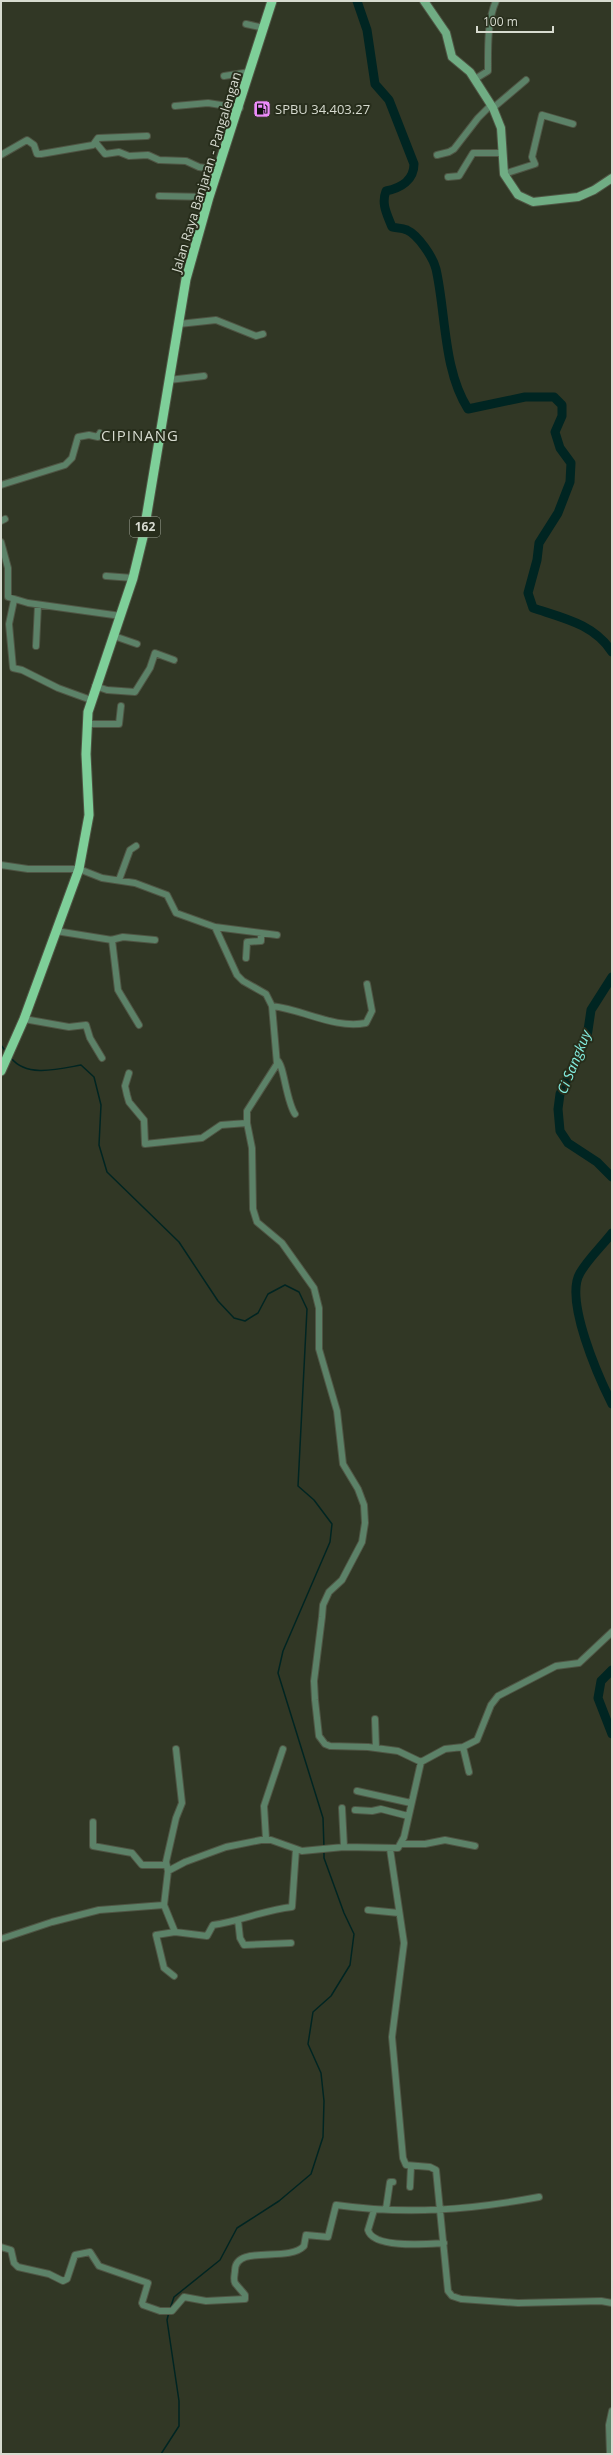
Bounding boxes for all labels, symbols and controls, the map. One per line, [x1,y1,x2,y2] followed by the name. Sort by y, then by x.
[477,8,553,34] scale bar
[483,13,518,30] text: 100 m
[166,70,245,276] street label: Jalan Raya Banjaran - Pangalengan
[252,99,272,119] fuel station icon: SPBU 34.403.27
[275,100,370,118] place label: SPBU 34.403.27
[101,425,179,445] district label: CIPINANG
[130,517,160,537] road number: 162
[552,1026,595,1096] water label: Ci Sangkuy

